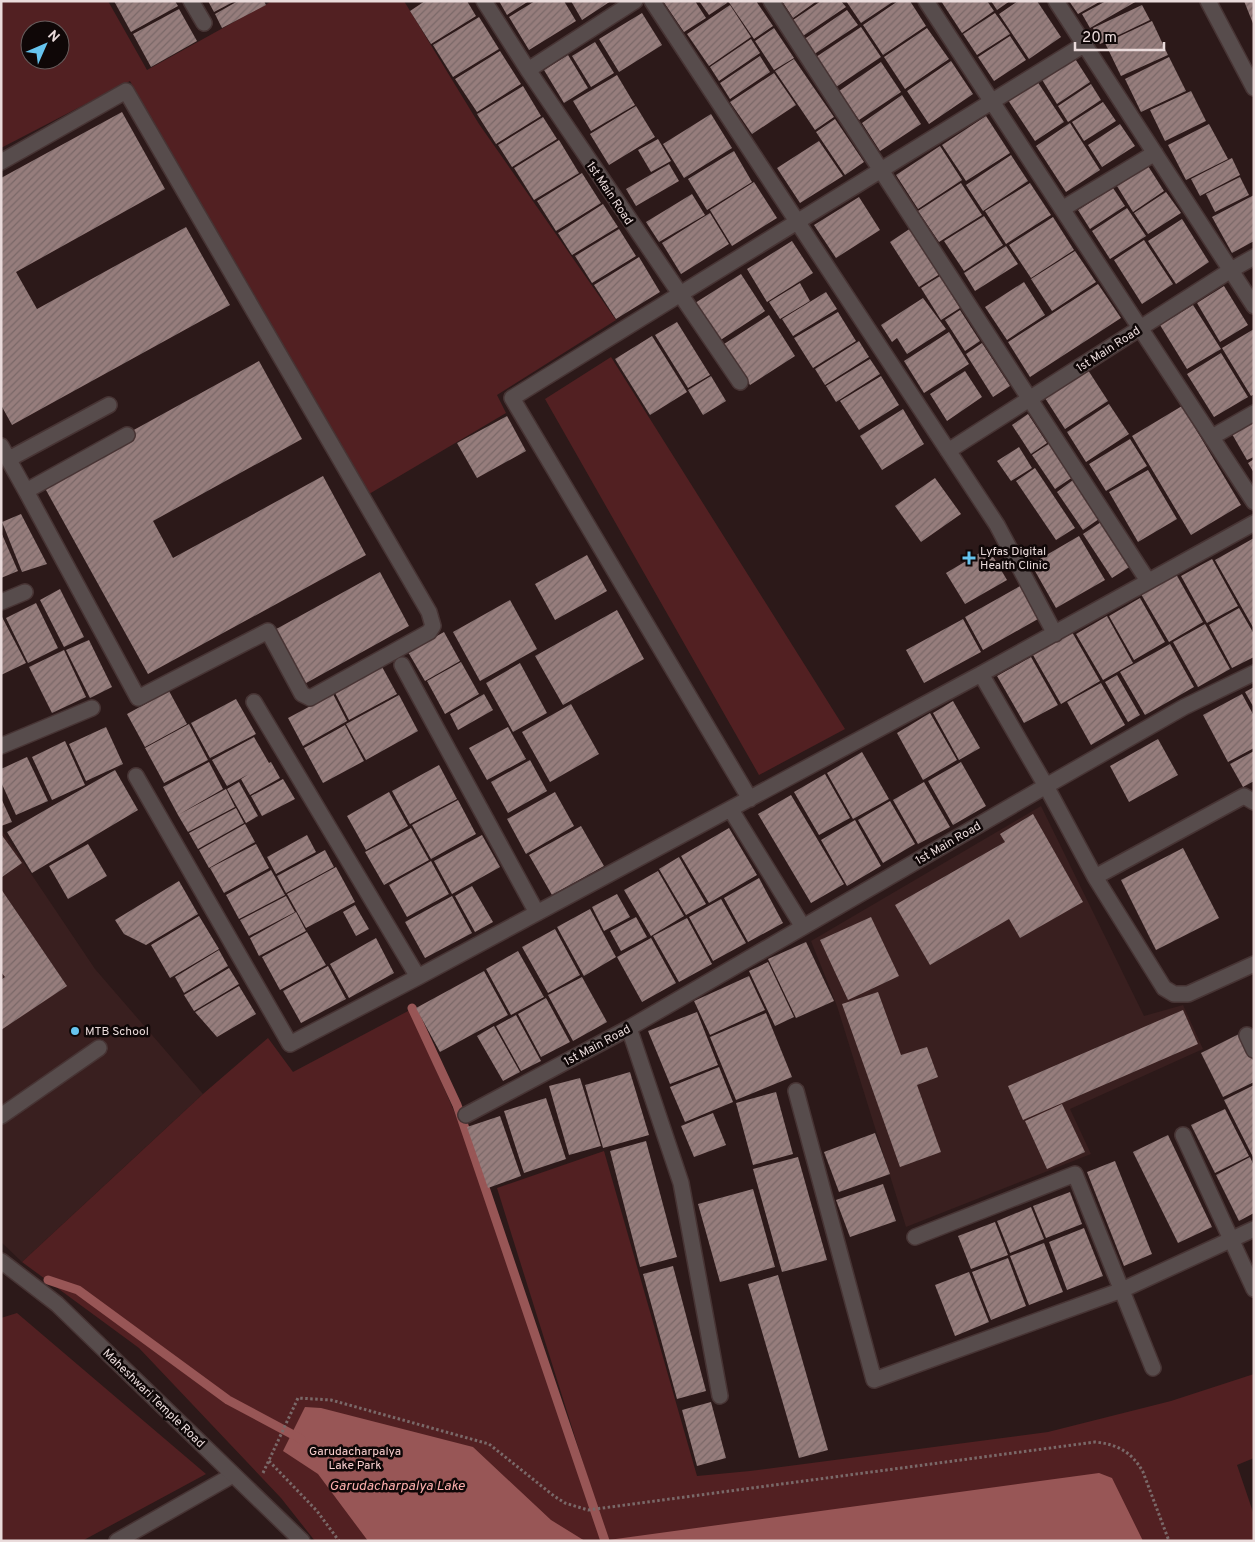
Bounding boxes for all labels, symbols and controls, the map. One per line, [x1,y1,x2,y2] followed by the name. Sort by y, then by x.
[20,20,70,70] north arrow
[1075,20,1164,52] scale bar
[44,27,63,46] text: N
[1082,29,1117,48] text: 20 m
[582,159,636,228] street label: 1st Main Road
[1074,323,1144,376] street label: 1st Main Road
[980,544,1048,574] place label: Lyfas Digital Health Clinic
[962,551,976,565] marker: Lyfas Digital Health Clinic
[913,819,984,869] street label: 1st Main Road
[561,1022,634,1070] street label: 1st Main Road
[85,1024,149,1040] place label: MTB School
[69,1025,81,1037] marker: MTB School
[99,1346,208,1452] street label: Maheshwari Temple Road
[309,1444,401,1474] park label: Garudacharpalya Lake Park
[329,1478,466,1495] water label: Garudacharpalya Lake

